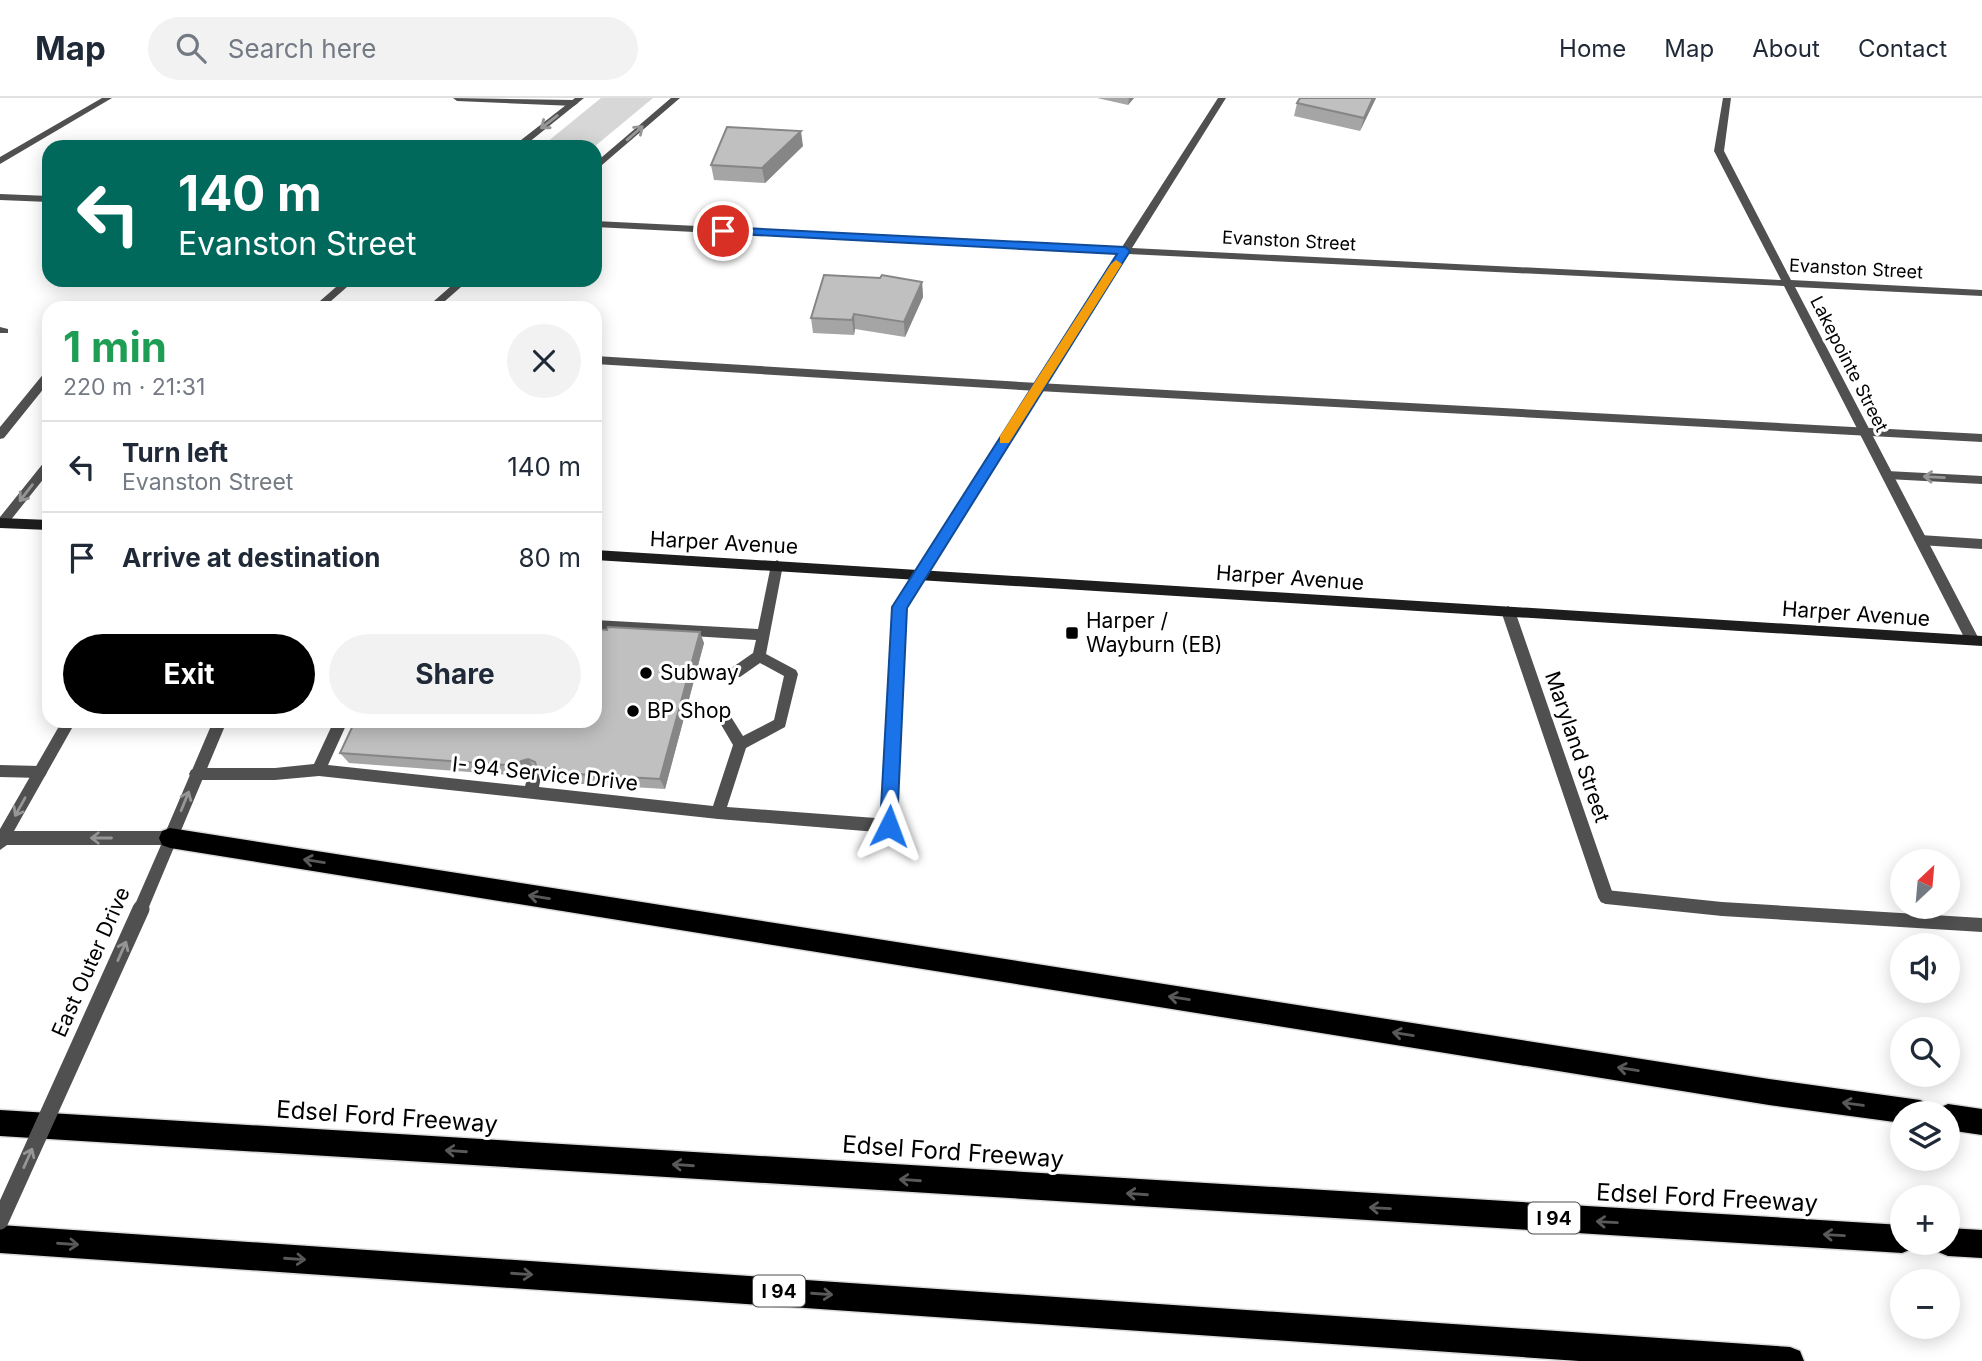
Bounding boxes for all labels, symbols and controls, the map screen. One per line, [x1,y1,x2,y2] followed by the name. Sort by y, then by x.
[148,17,638,80] search box
[35,28,106,68] text: Map
[172,29,210,67] icon: search
[228,33,376,64] text: Search here
[1559,34,1626,63] text: Home
[1664,34,1714,63] text: Map
[1752,34,1820,63] text: About
[1858,34,1947,63] text: Contact
[540,115,558,130] one-way arrow
[626,125,644,141] one-way arrow
[178,164,322,223] text: 140 m
[63,168,154,259] icon: left
[693,201,753,261] pin
[704,212,742,250] icon: arrive
[178,224,416,263] text: Evanston Street
[1222,227,1357,255] street label: Evanston Street
[1789,255,1924,283] street label: Evanston Street
[1806,293,1893,435] street label: Lakepointe Street
[63,321,167,372] text: 1 min
[507,324,581,398] button: close
[63,373,205,401] text: 220 m · 21:31
[122,437,228,468] text: Turn left
[63,448,101,486] icon: left
[507,451,581,482] text: 140 m
[122,468,293,496] text: Evanston Street
[1923,471,1946,484] one-way arrow
[18,484,33,502] one-way arrow
[649,526,799,559] street label: Harper Avenue
[63,539,101,577] icon: arrive
[122,542,381,573] text: Arrive at destination
[518,542,581,573] text: 80 m
[1215,560,1365,595] street label: Harper Avenue
[1781,596,1931,631] street label: Harper Avenue
[1086,608,1223,657] place label: Harper / Wayburn (EB)
[1064,625,1080,641] marker: Harper / Wayburn (EB)
[63,634,315,714] button: Exit
[329,634,581,714] button: Share
[660,660,739,685] place label: Subway
[638,665,654,681] marker: Subway
[1540,668,1615,826] street label: Maryland Street
[647,698,731,723] place label: BP Shop
[625,703,641,719] marker: BP Shop
[451,751,639,796] street label: I- 94 Service Drive
[852,789,926,863] position arrow
[179,790,192,812] one-way arrow
[13,797,27,817] one-way arrow
[90,831,113,845] one-way arrow
[1890,849,1960,919] north arrow
[1890,849,1960,1339] map controls
[303,854,326,867] one-way arrow
[46,883,135,1041] street label: East Outer Drive
[528,890,551,903] one-way arrow
[1890,933,1960,1003] button: sound
[116,941,129,962] one-way arrow
[1168,991,1190,1004] one-way arrow
[1890,1017,1960,1087] button: search
[1392,1027,1415,1040] one-way arrow
[1617,1062,1640,1075] one-way arrow
[275,1094,499,1139] street label: Edsel Ford Freeway
[1842,1097,1865,1110] one-way arrow
[1890,1101,1960,1171] button: layers
[841,1129,1065,1174] street label: Edsel Ford Freeway
[445,1145,468,1158] one-way arrow
[22,1148,35,1170] one-way arrow
[672,1159,695,1172] one-way arrow
[899,1173,922,1186] one-way arrow
[1595,1177,1819,1218] street label: Edsel Ford Freeway
[1890,1185,1960,1255] button: +
[1126,1187,1149,1200] one-way arrow
[1369,1202,1392,1215] one-way arrow
[1528,1202,1580,1234] road number: I 94
[1596,1215,1619,1228] one-way arrow
[1823,1228,1846,1241] one-way arrow
[56,1238,79,1251] one-way arrow
[283,1253,306,1266] one-way arrow
[510,1268,533,1281] one-way arrow
[1890,1269,1960,1339] button: −
[753,1275,805,1306] road number: I 94
[811,1288,833,1301] one-way arrow

